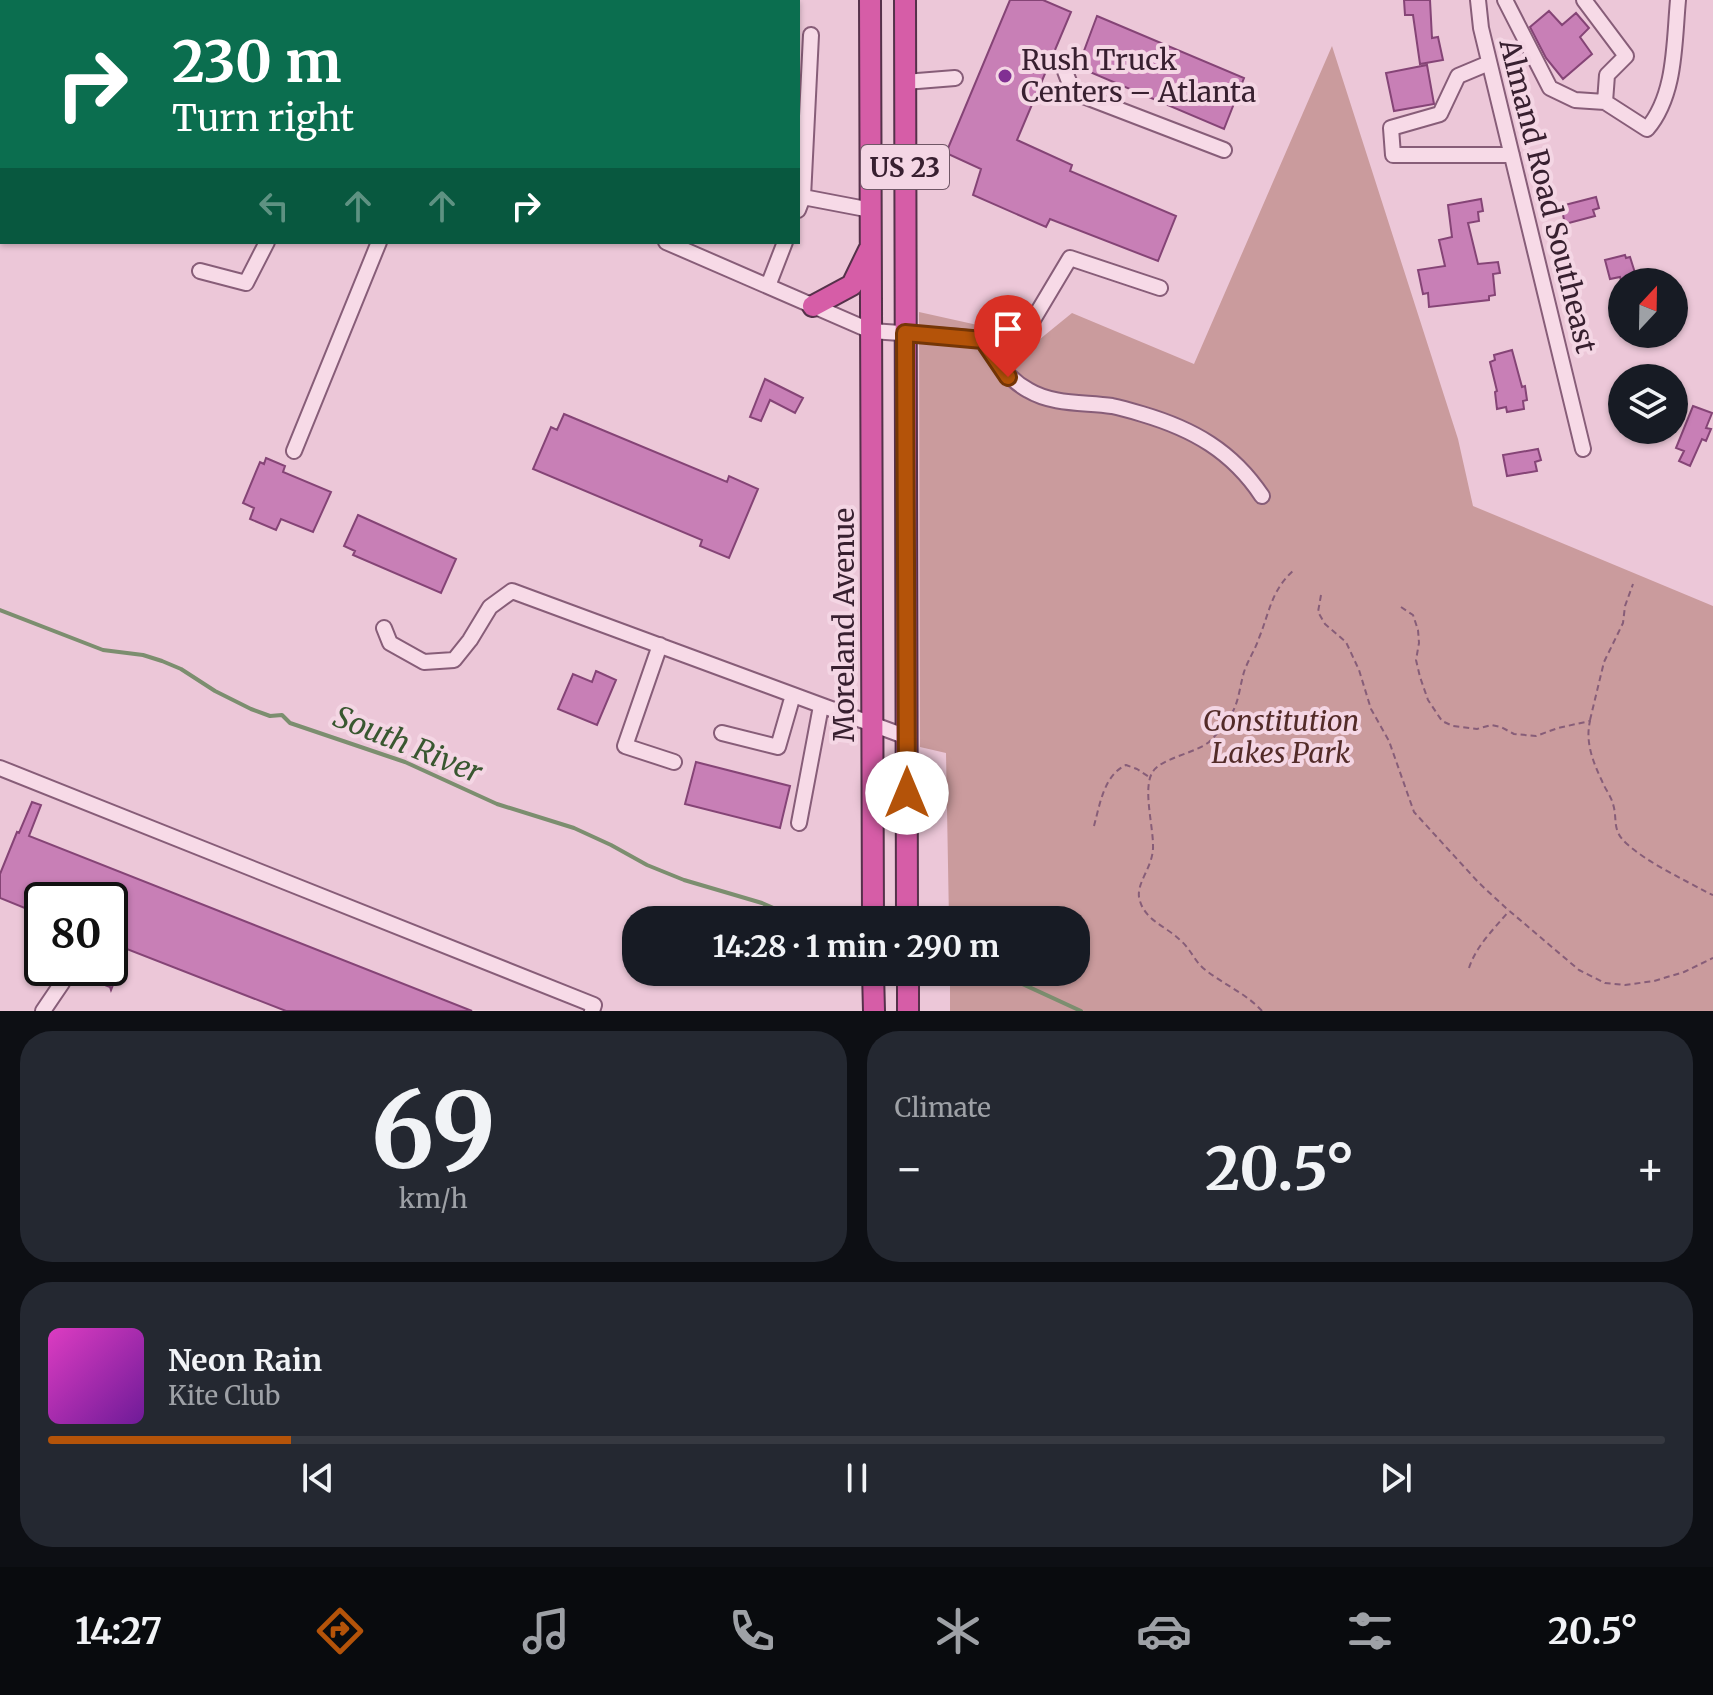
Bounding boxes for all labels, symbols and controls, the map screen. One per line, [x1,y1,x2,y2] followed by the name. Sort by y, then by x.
[172,27,342,97] text: 230 m
[40,32,144,136] icon: right
[1491,34,1604,357] street label: Almand Road Southeast
[1021,42,1256,110] place label: Rush Truck Centers – Atlanta
[996,67,1014,85] marker: Rush Truck Centers – Atlanta
[172,96,354,141] text: Turn right
[861,145,949,189] road number: US 23
[252,184,296,228] icon: left
[336,184,380,228] icon: ahead
[420,184,464,228] icon: ahead
[504,184,548,228] icon: right
[1608,268,1688,348] north arrow
[1608,268,1688,444] map controls
[974,295,1042,377] pin
[986,307,1030,351] icon: arrive
[1608,364,1688,444] button: layers
[826,508,862,742] street label: Moreland Avenue
[328,697,489,791] water label: South River
[1203,703,1359,771] park label: Constitution Lakes Park
[865,751,949,835] position arrow
[24,882,128,986] speed limit sign: 80
[713,927,999,965] text: 14:28 · 1 min · 290 m
[371,1065,496,1195] text: 69
[895,1091,991,1124] text: Climate
[1205,1131,1355,1206] text: 20.5°
[895,1141,924,1196] text: −
[1636,1141,1665,1196] text: +
[399,1182,468,1215] text: km/h
[168,1341,322,1379] text: Neon Rain
[168,1379,280,1412] text: Kite Club
[296,1456,340,1500] icon: previous
[835,1456,879,1500] icon: pause
[1374,1456,1418,1500] icon: next
[312,1603,368,1659] icon: directions
[518,1603,574,1659] icon: music
[724,1603,780,1659] icon: phone
[930,1603,986,1659] icon: climate
[1136,1603,1192,1659] icon: car
[1342,1603,1398,1659] icon: filters
[75,1609,162,1654] text: 14:27
[1548,1609,1638,1654] text: 20.5°

